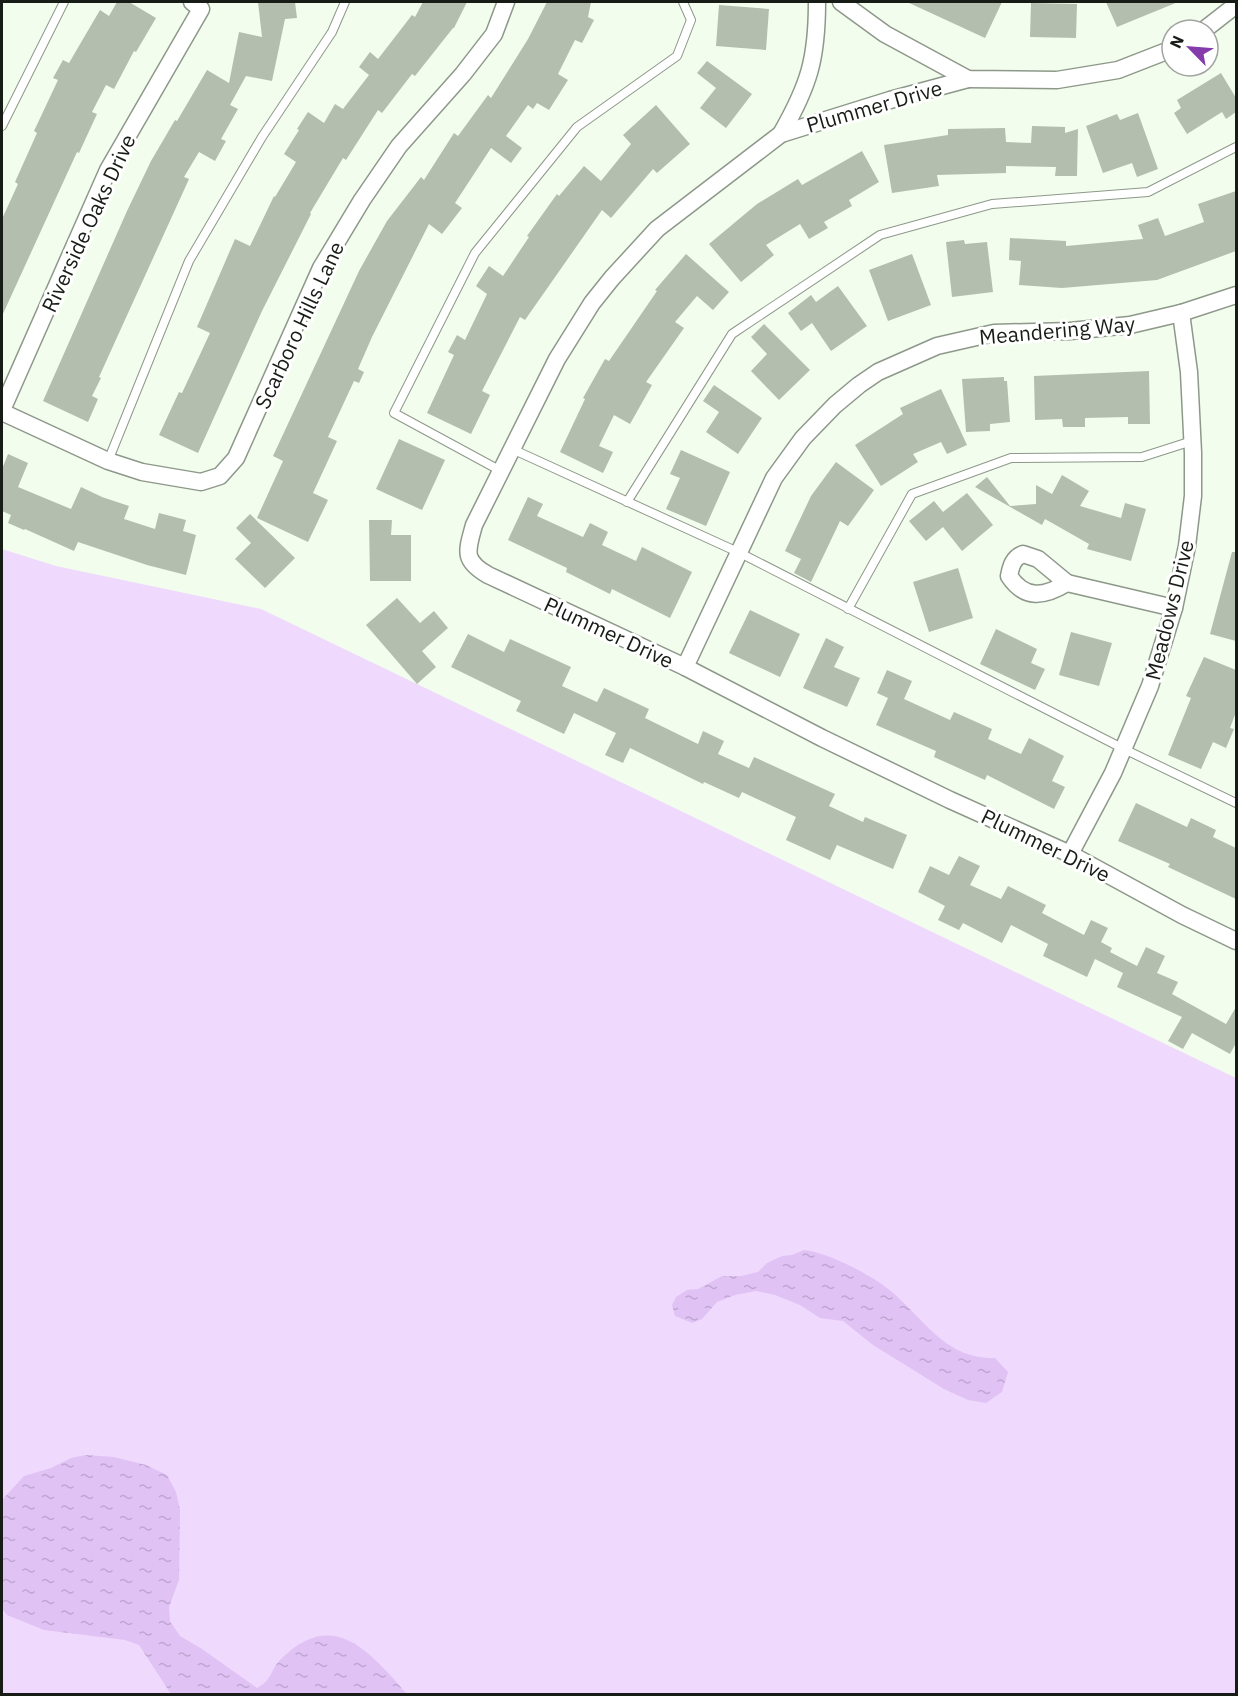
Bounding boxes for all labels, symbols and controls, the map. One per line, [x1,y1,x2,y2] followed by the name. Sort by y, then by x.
[1160,18,1220,78] north arrow
[1165,32,1188,51] text: N
[803,73,945,139] street label: Plummer Drive
[35,130,141,316] street label: Riverside Oaks Drive
[248,237,350,413] street label: Scarboro Hills Lane
[978,309,1137,351] street label: Meandering Way
[1138,537,1200,683] street label: Meadows Drive
[540,590,678,674] street label: Plummer Drive
[977,802,1115,888] street label: Plummer Drive

